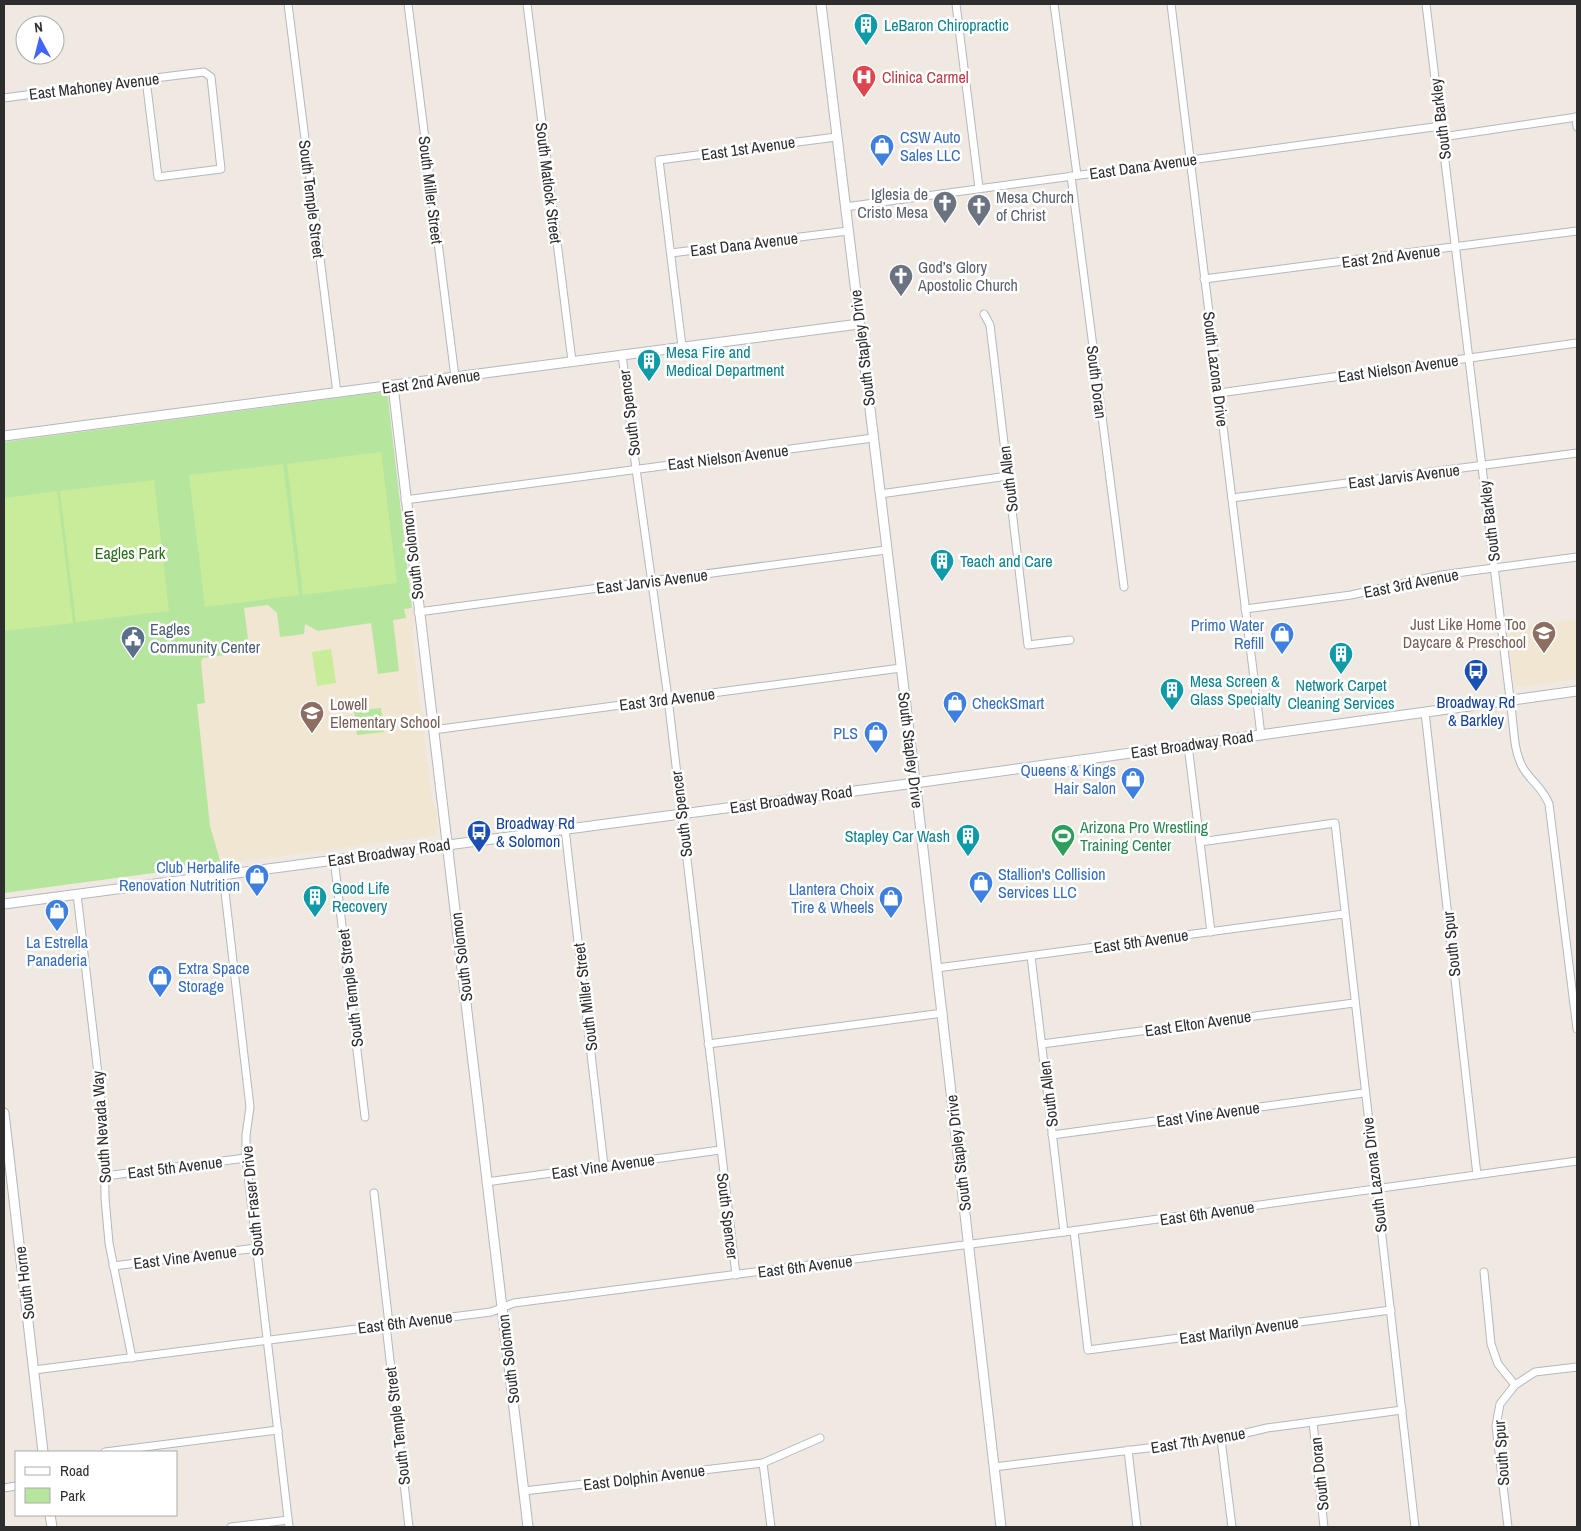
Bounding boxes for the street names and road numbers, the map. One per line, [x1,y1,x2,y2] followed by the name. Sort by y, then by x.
[28,67,160,105] street label: East Mahoney Avenue
[1424,77,1456,161] street label: South Barkley
[531,121,567,245] street label: South Matlock Street
[700,131,796,165] street label: East 1st Avenue
[413,135,449,246] street label: South Miller Street
[294,139,330,260] street label: South Temple Street
[1088,148,1198,184] street label: East Dana Avenue
[689,226,799,262] street label: East Dana Avenue
[1341,239,1441,273] street label: East 2nd Avenue
[844,289,880,407] street label: South Stapley Drive
[1198,310,1234,428] street label: South Lazona Drive
[1082,344,1112,420] street label: South Doran
[1336,349,1460,387] street label: East Nielson Avenue
[380,363,482,399] street label: East 2nd Avenue
[613,368,645,457] street label: South Spencer
[666,439,790,475] street label: East Nielson Avenue
[993,445,1023,513] street label: South Allen
[1347,458,1461,494] street label: East Jarvis Avenue
[1473,479,1505,563] street label: South Barkley
[396,509,428,601] street label: South Solomon
[595,563,709,599] street label: East Jarvis Avenue
[1362,563,1460,603] street label: East 3rd Avenue
[618,682,716,716] street label: East 3rd Avenue
[893,691,929,809] street label: South Stapley Drive
[1129,725,1255,763] street label: East Broadway Road
[665,769,697,858] street label: South Spencer
[728,780,854,818] street label: East Broadway Road
[326,833,452,871] street label: East Broadway Road
[1437,910,1465,978] street label: South Spur
[445,911,477,1003] street label: South Solomon
[1092,923,1190,959] street label: East 5th Avenue
[332,927,368,1048] street label: South Temple Street
[567,941,603,1052] street label: South Miller Street
[1143,1005,1253,1041] street label: East Elton Avenue
[1033,1060,1063,1128] street label: South Allen
[86,1070,116,1184] street label: South Nevada Way
[940,1094,976,1212] street label: South Stapley Drive
[1155,1096,1261,1132] street label: East Vine Avenue
[1356,1116,1392,1234] street label: South Lazona Drive
[235,1145,269,1257] street label: South Fraser Drive
[550,1148,656,1184] street label: East Vine Avenue
[126,1150,224,1184] street label: East 5th Avenue
[712,1172,744,1261] street label: South Spencer
[1158,1195,1256,1231] street label: East 6th Avenue
[132,1240,238,1274] street label: East Vine Avenue
[9,1245,39,1321] street label: South Horne
[756,1249,854,1283] street label: East 6th Avenue
[356,1305,454,1339] street label: East 6th Avenue
[1178,1311,1300,1349] street label: East Marilyn Avenue
[492,1313,524,1405] street label: South Solomon
[379,1365,415,1486] street label: South Temple Street
[1488,1419,1514,1487] street label: South Spur
[1149,1422,1247,1458] street label: East 7th Avenue
[1304,1436,1334,1512] street label: South Doran
[582,1459,706,1495] street label: East Dolphin Avenue

